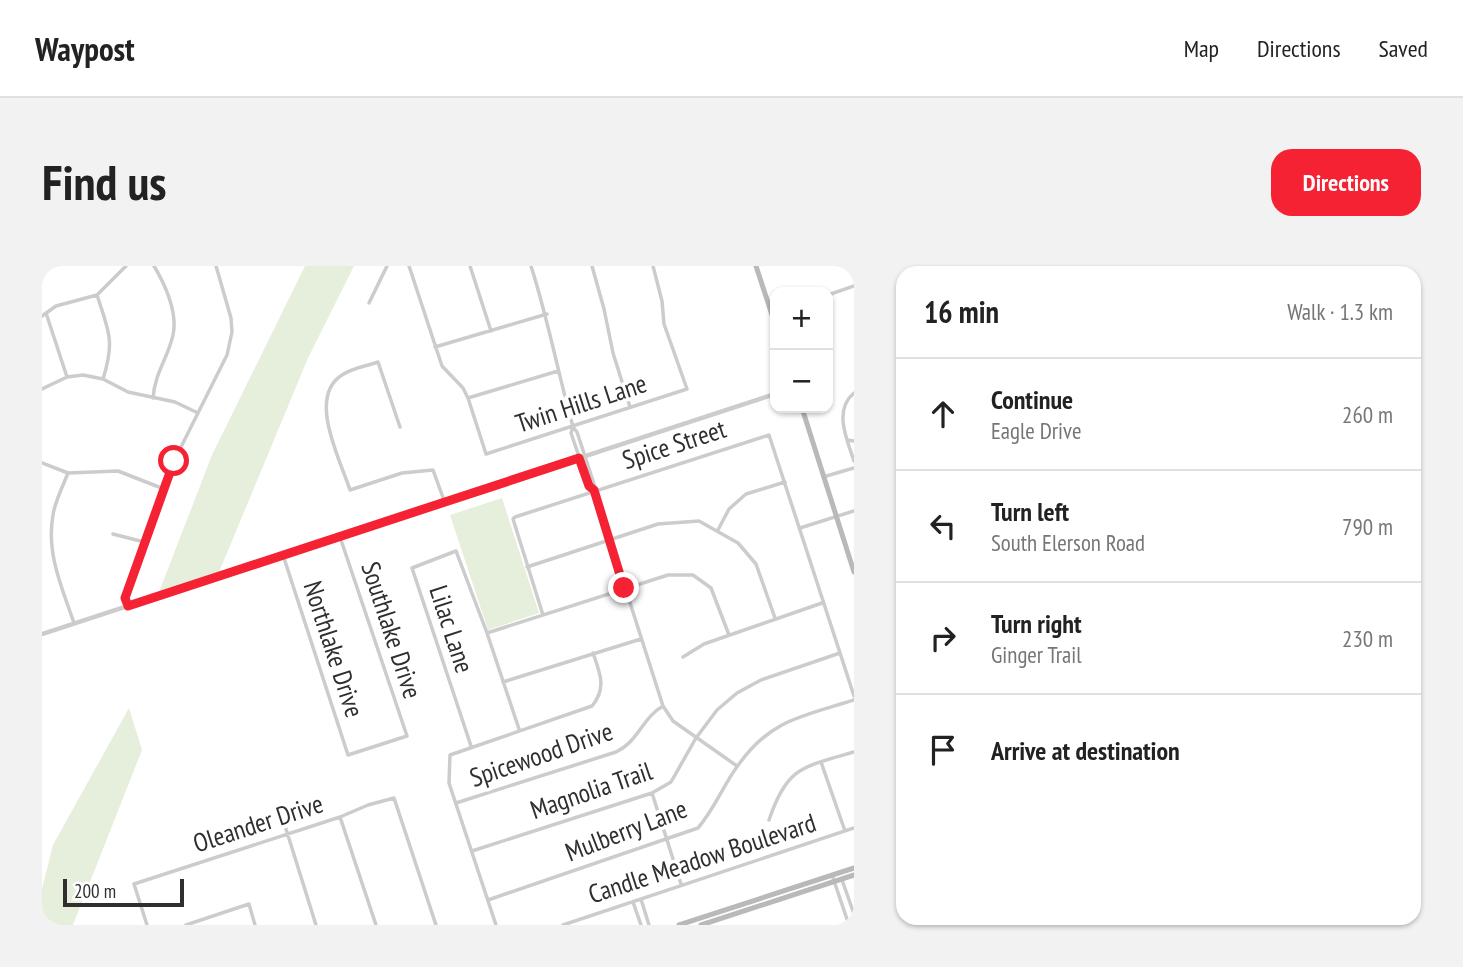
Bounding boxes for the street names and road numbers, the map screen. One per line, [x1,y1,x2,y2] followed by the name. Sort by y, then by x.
[511,366,651,440] street label: Twin Hills Lane
[618,412,730,476] street label: Spice Street
[354,557,430,703] street label: Southlake Drive
[296,577,372,721] street label: Northlake Drive
[422,581,482,677] street label: Lilac Lane
[465,714,617,794] street label: Spicewood Drive
[526,754,656,826] street label: Magnolia Trail
[189,786,327,860] street label: Oleander Drive
[560,792,692,868] street label: Mulberry Lane
[584,806,820,910] street label: Candle Meadow Boulevard

